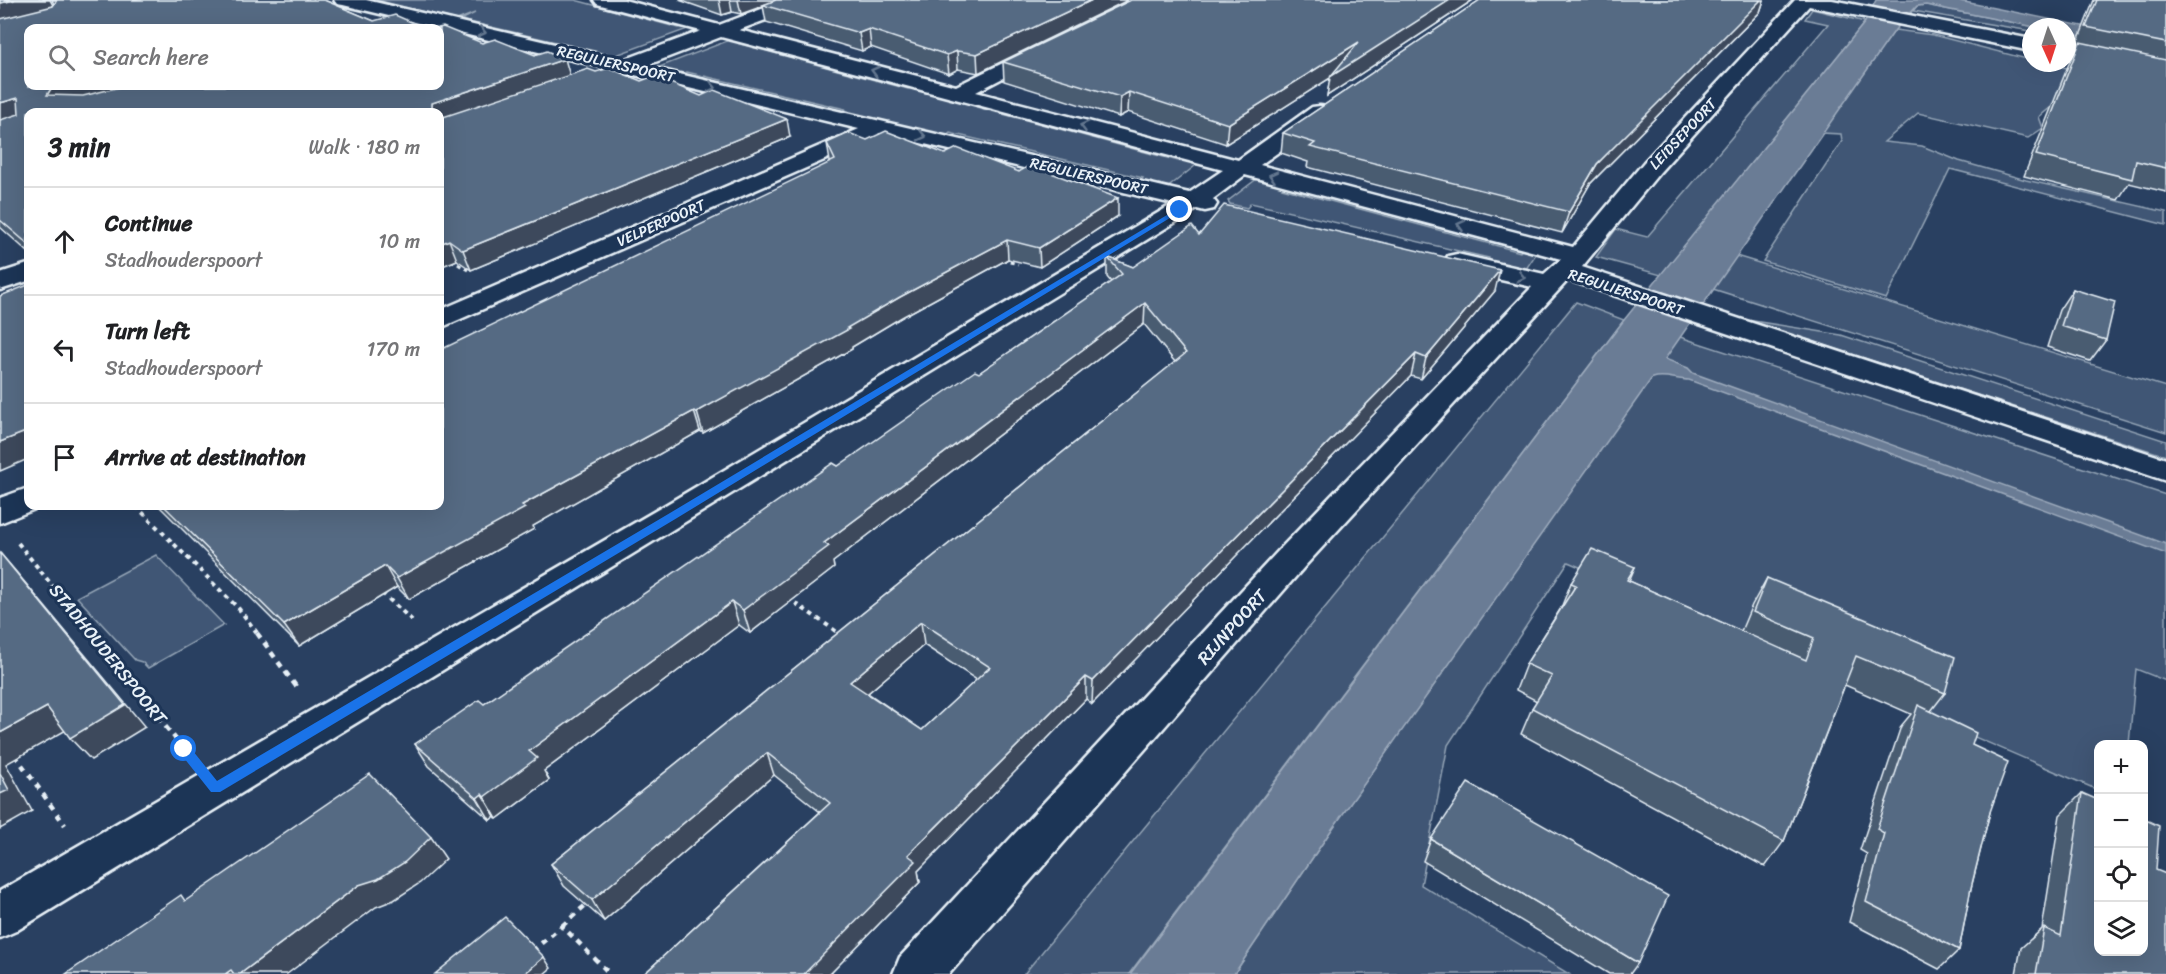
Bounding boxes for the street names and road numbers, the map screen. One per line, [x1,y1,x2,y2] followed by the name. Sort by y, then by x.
[555,38,678,90] street label: REGULIERSPOORT
[1643,91,1724,176] street label: LEIDSEPOORT
[1028,150,1151,202] street label: REGULIERSPOORT
[612,191,711,254] street label: VELPERPOORT
[1565,261,1688,323] street label: REGULIERSPOORT
[41,576,176,733] street label: STADHOUDERSPOORT
[1189,581,1276,672] street label: RIJNPOORT

